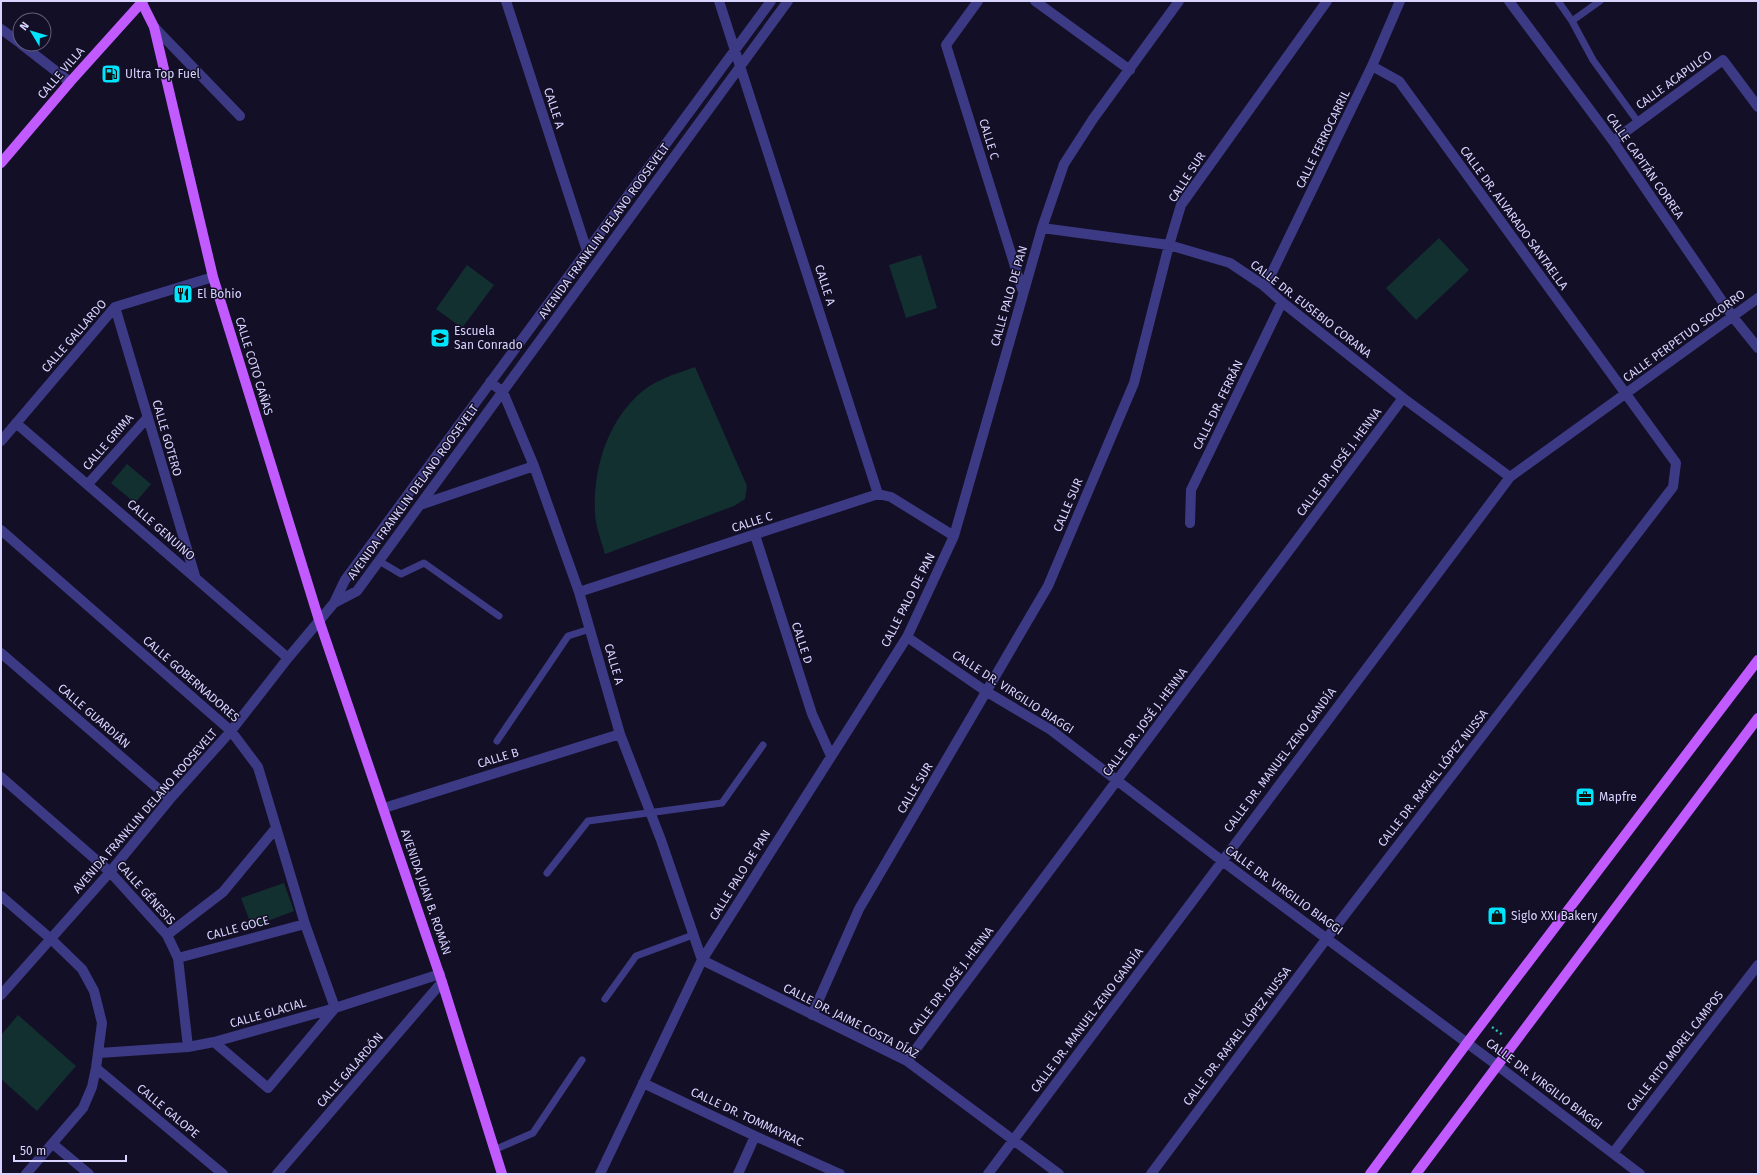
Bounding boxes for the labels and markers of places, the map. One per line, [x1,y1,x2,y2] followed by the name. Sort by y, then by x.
[100,63,122,85] fuel station icon: Ultra Top Fuel
[125,67,201,81] place label: Ultra Top Fuel
[172,283,194,305] restaurant icon: El Bohio
[197,287,242,301] place label: El Bohio
[454,324,523,352] place label: Escuela San Conrado
[429,327,451,349] school or university icon: Escuela San Conrado
[1574,786,1596,808] office icon: Mapfre
[1599,790,1637,804] place label: Mapfre
[1486,905,1508,927] shop icon: Siglo XXI Bakery
[1511,909,1598,923] place label: Siglo XXI Bakery

